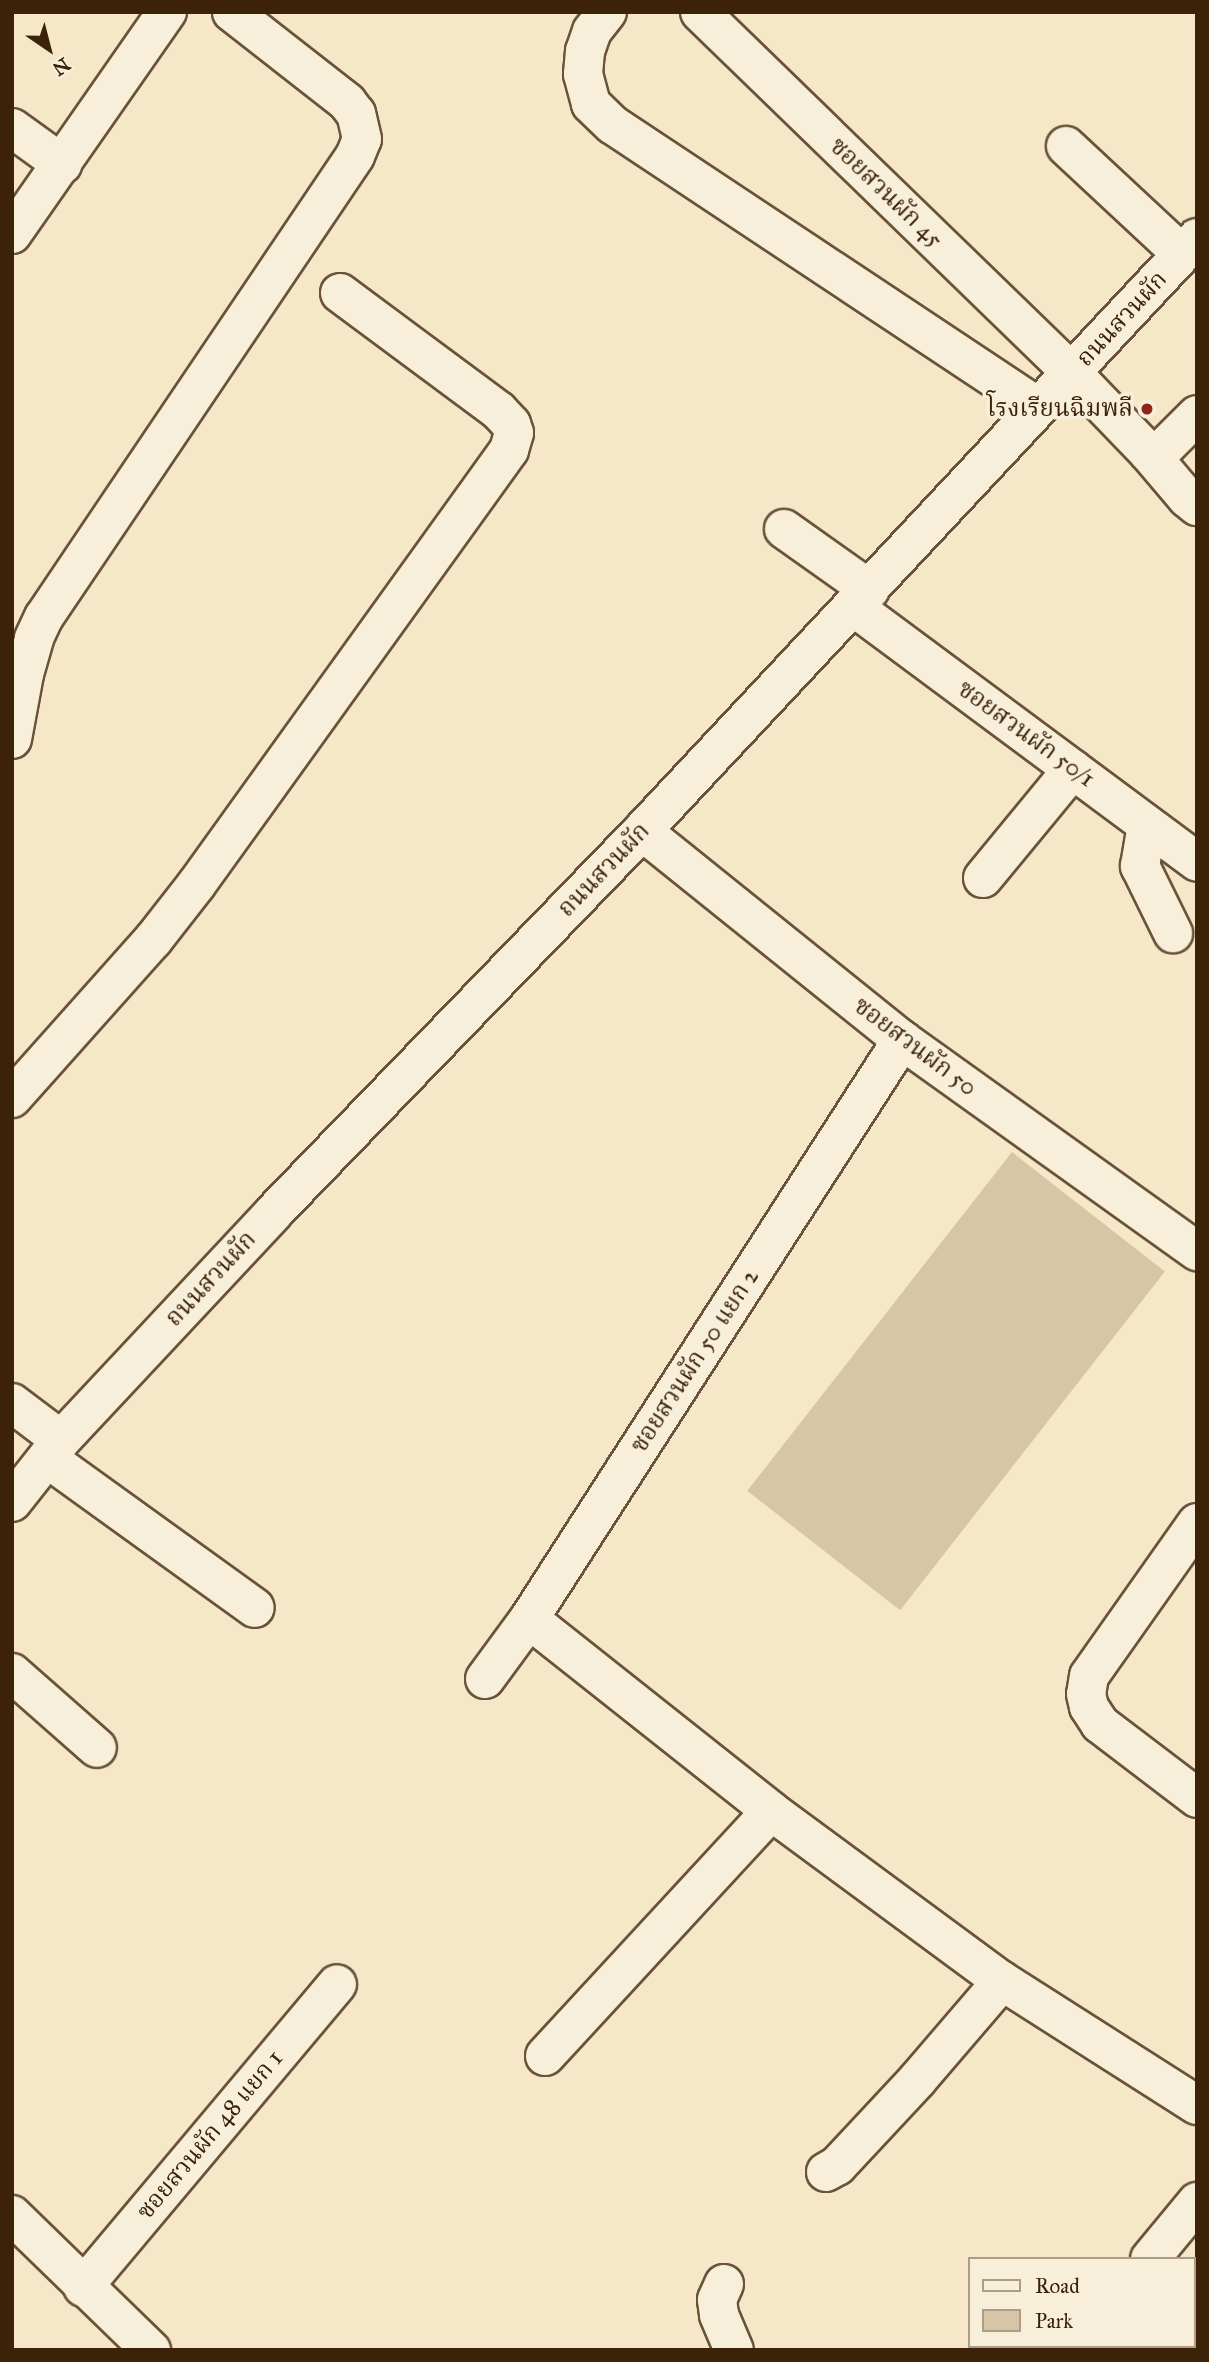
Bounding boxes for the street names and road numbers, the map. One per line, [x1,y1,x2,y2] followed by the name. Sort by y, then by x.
[824,132,948,254] street label: ซอยสวนผัก 45
[1071,265,1173,373] street label: ถนนสวนผัก
[952,675,1100,793] street label: ซอยสวนผัก 50/1
[552,817,656,923] street label: ถนนสวนผัก
[848,991,982,1103] street label: ซอยสวนผัก 50
[160,1225,262,1333] street label: ถนนสวนผัก
[625,1264,765,1458] street label: ซอยสวนผัก 50 แยก 2
[131,2045,289,2225] street label: ซอยสวนผัก 48 แยก 1

